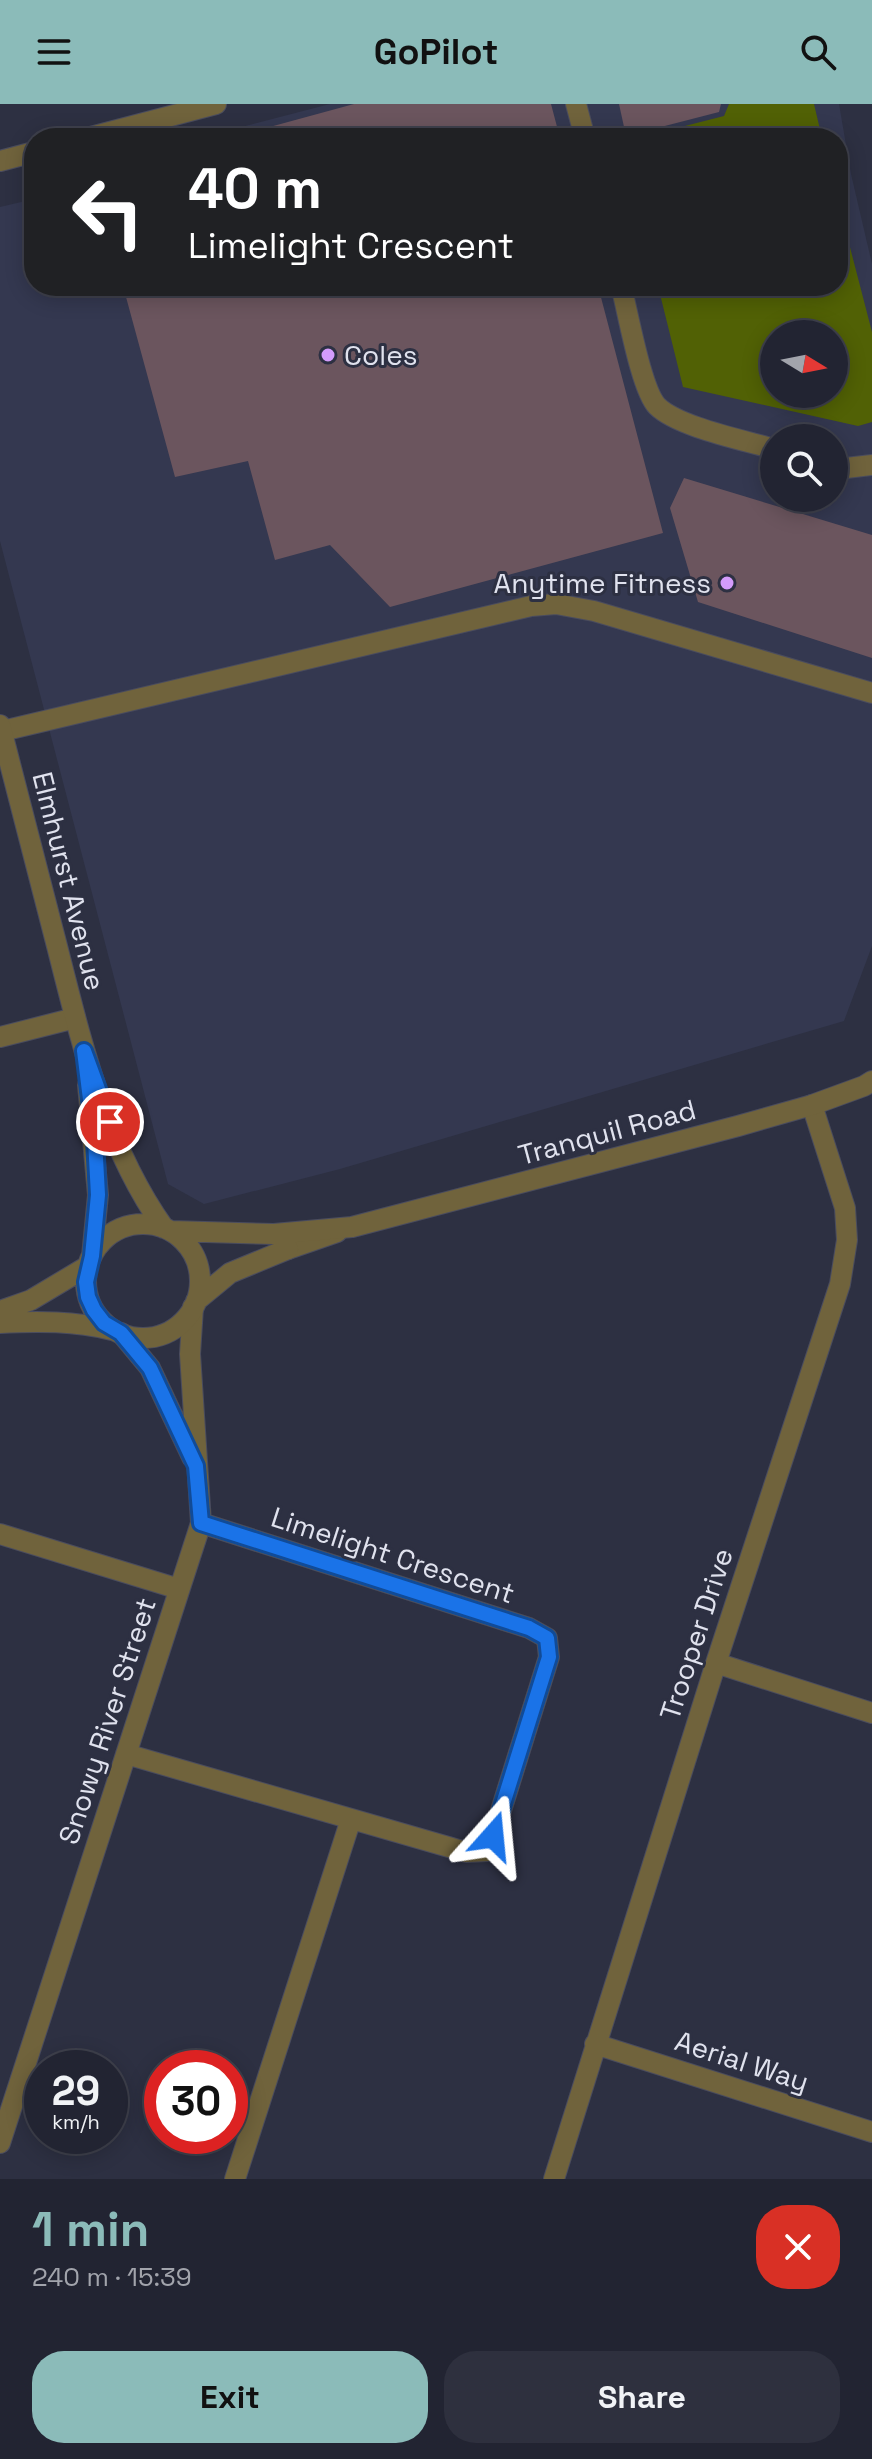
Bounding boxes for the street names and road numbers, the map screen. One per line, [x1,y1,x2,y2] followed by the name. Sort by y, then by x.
[24,768,114,994] street label: Elmhurst Avenue
[514,1091,700,1173] street label: Tranquil Road
[267,1499,519,1611] street label: Limelight Crescent
[651,1544,741,1724] street label: Trooper Drive
[50,1593,164,1849] street label: Snowy River Street
[670,2022,814,2100] street label: Aerial Way

